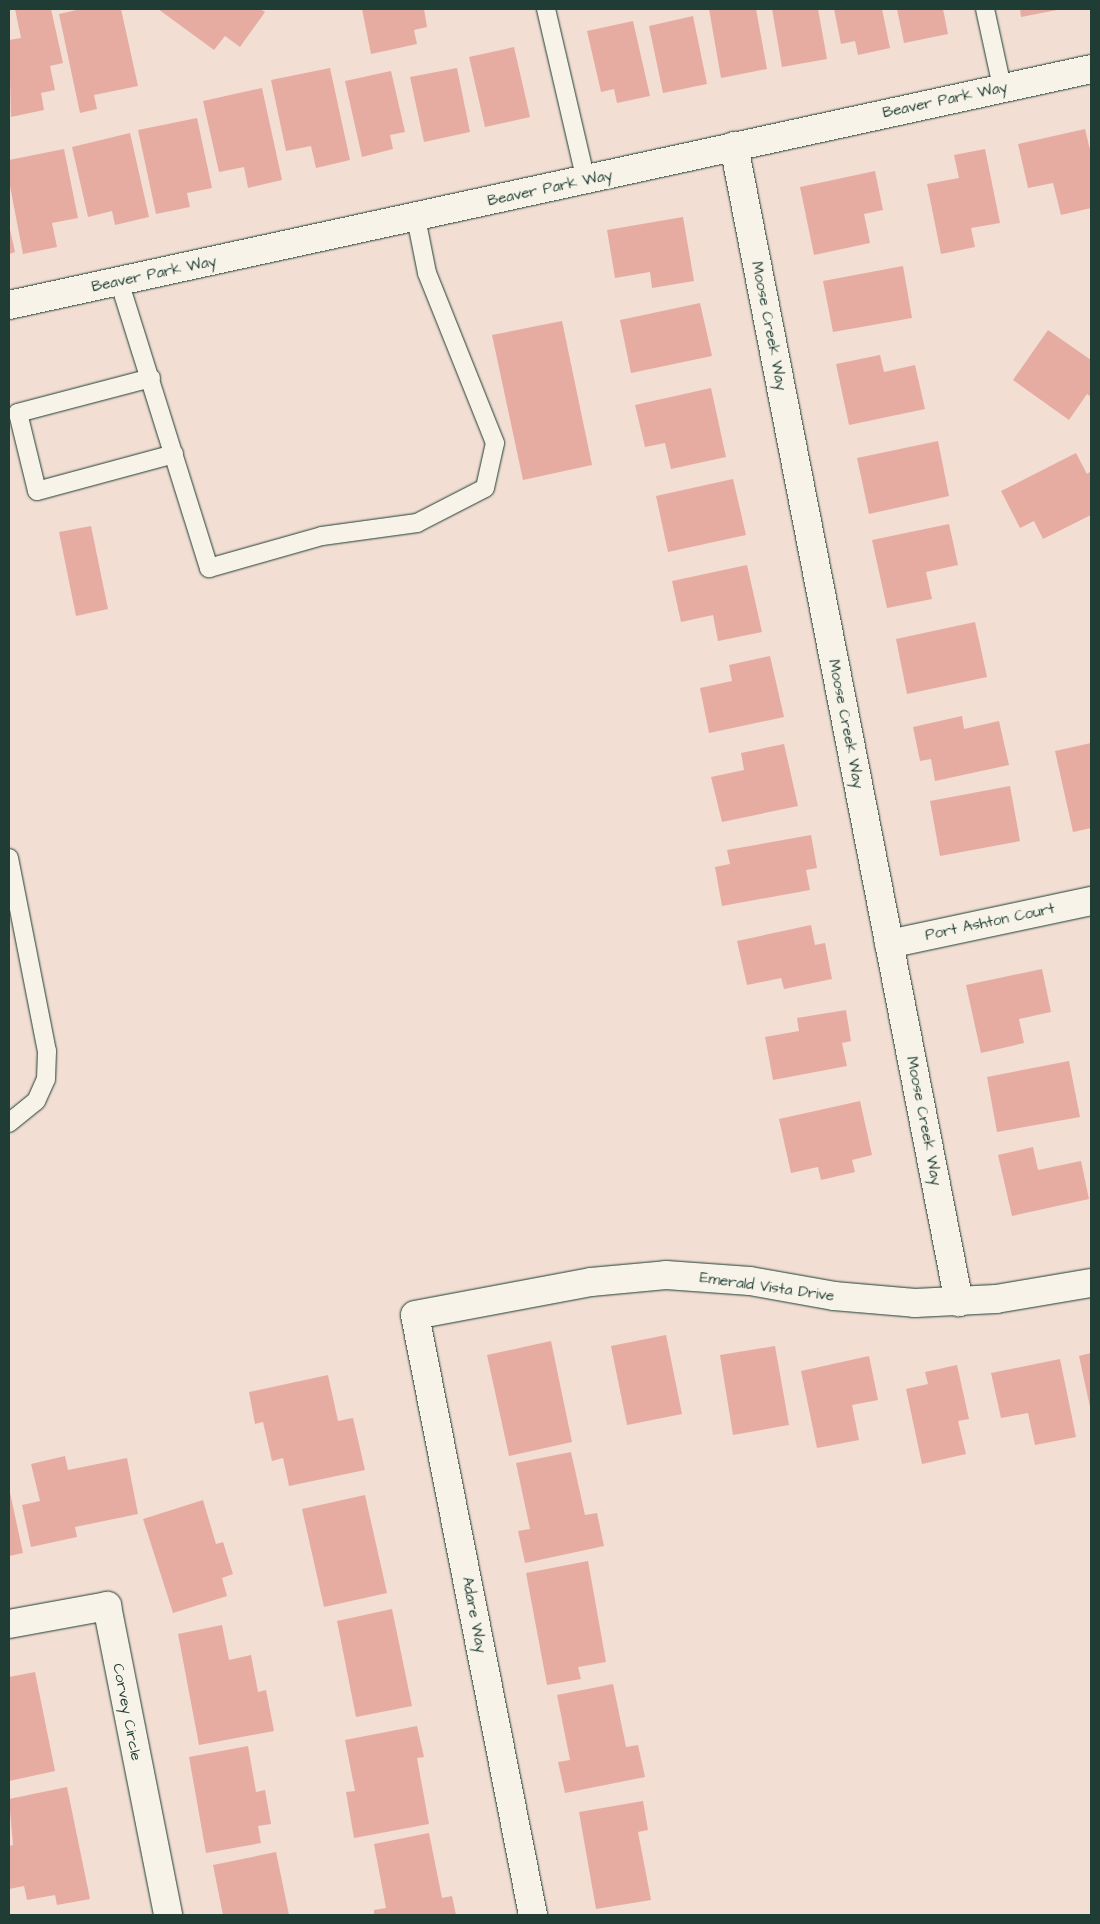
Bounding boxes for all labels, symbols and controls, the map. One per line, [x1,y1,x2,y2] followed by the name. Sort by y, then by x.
[881,78,1009,122] street label: Beaver Park Way
[486,166,614,210] street label: Beaver Park Way
[90,252,218,296] street label: Beaver Park Way
[748,260,790,392] street label: Moose Creek Way
[825,658,867,790] street label: Moose Creek Way
[924,899,1056,945] street label: Port Ashton Court
[903,1055,945,1187] street label: Moose Creek Way
[699,1269,835,1305] street label: Emerald Vista Drive
[458,1575,490,1655] street label: Adare Way
[109,1662,145,1762] street label: Corvey Circle

